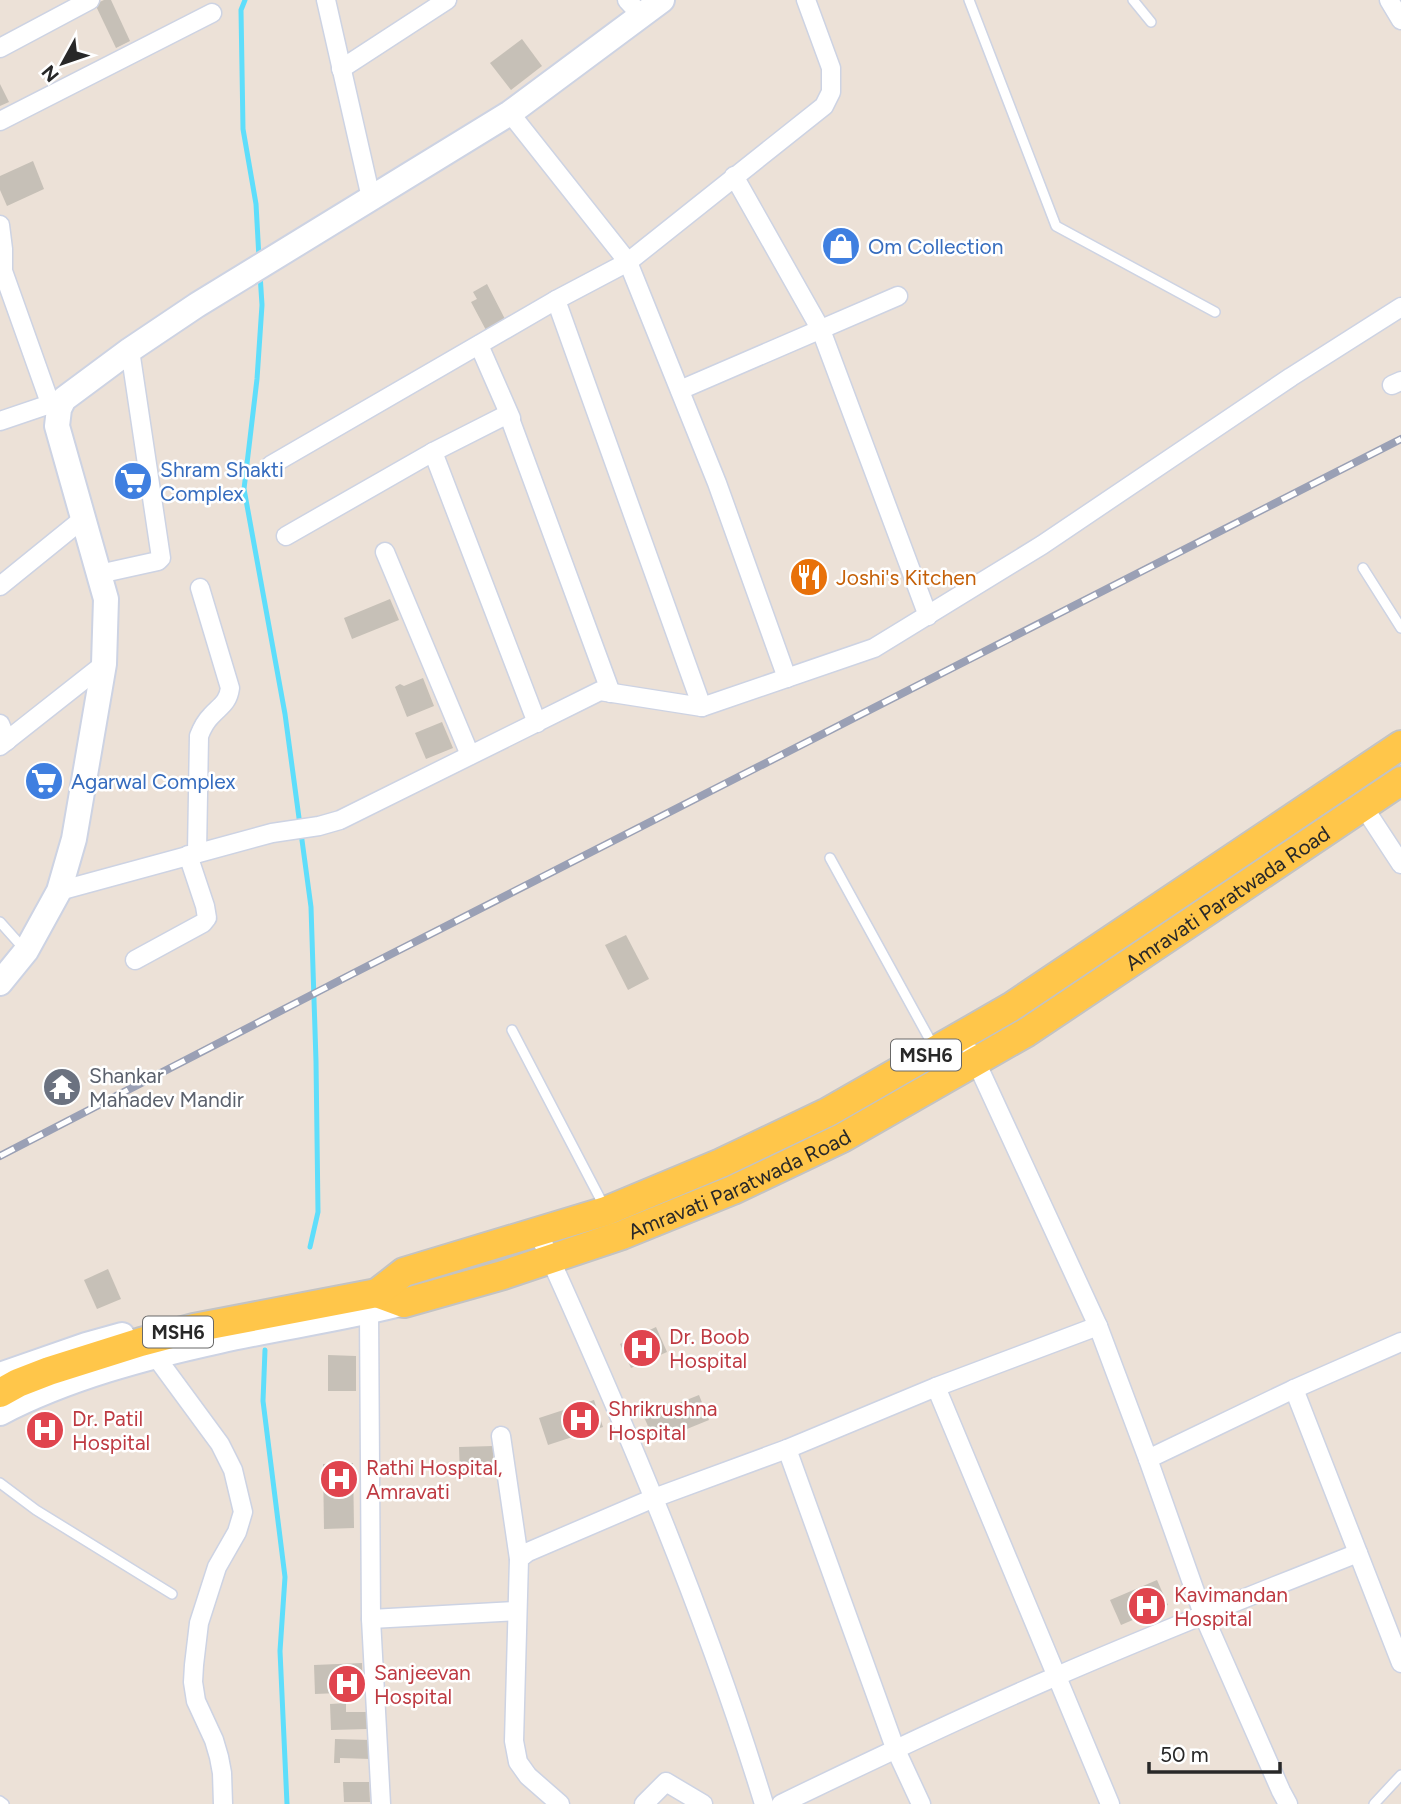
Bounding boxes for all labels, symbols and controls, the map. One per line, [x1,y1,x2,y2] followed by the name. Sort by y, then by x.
[28,28,98,98] north arrow
[37,61,64,87] text: N
[820,225,862,267] shop icon: Om Collection
[868,234,1003,259] place label: Om Collection
[160,457,284,506] place label: Shram Shakti Complex
[112,460,154,502] supermarket icon: Shram Shakti Complex
[788,556,830,598] restaurant icon: Joshi's Kitchen
[836,565,976,590] place label: Joshi's Kitchen
[23,760,65,802] supermarket icon: Agarwal Complex
[71,769,236,794] place label: Agarwal Complex
[1120,820,1334,975] street label: Amravati Paratwada Road
[891,1040,961,1070] road number: MSH6
[89,1063,244,1112] place label: Shankar Mahadev Mandir
[41,1066,83,1108] temple icon: Shankar Mahadev Mandir
[624,1123,855,1244] street label: Amravati Paratwada Road
[143,1316,213,1348] road number: MSH6
[669,1324,750,1373] place label: Dr. Boob Hospital
[621,1327,663,1369] hospital icon: Dr. Boob Hospital
[608,1396,718,1445] place label: Shrikrushna Hospital
[560,1399,602,1441] hospital icon: Shrikrushna Hospital
[72,1406,150,1455] place label: Dr. Patil Hospital
[24,1409,66,1451] hospital icon: Dr. Patil Hospital
[366,1455,503,1504] place label: Rathi Hospital, Amravati
[318,1458,360,1500] hospital icon: Rathi Hospital, Amravati
[1174,1582,1288,1631] place label: Kavimandan Hospital
[1126,1585,1168,1627] hospital icon: Kavimandan Hospital
[374,1660,471,1709] place label: Sanjeevan Hospital
[326,1663,368,1705] hospital icon: Sanjeevan Hospital
[1149,1730,1280,1774] scale bar
[1160,1742,1209,1767] text: 50 m

